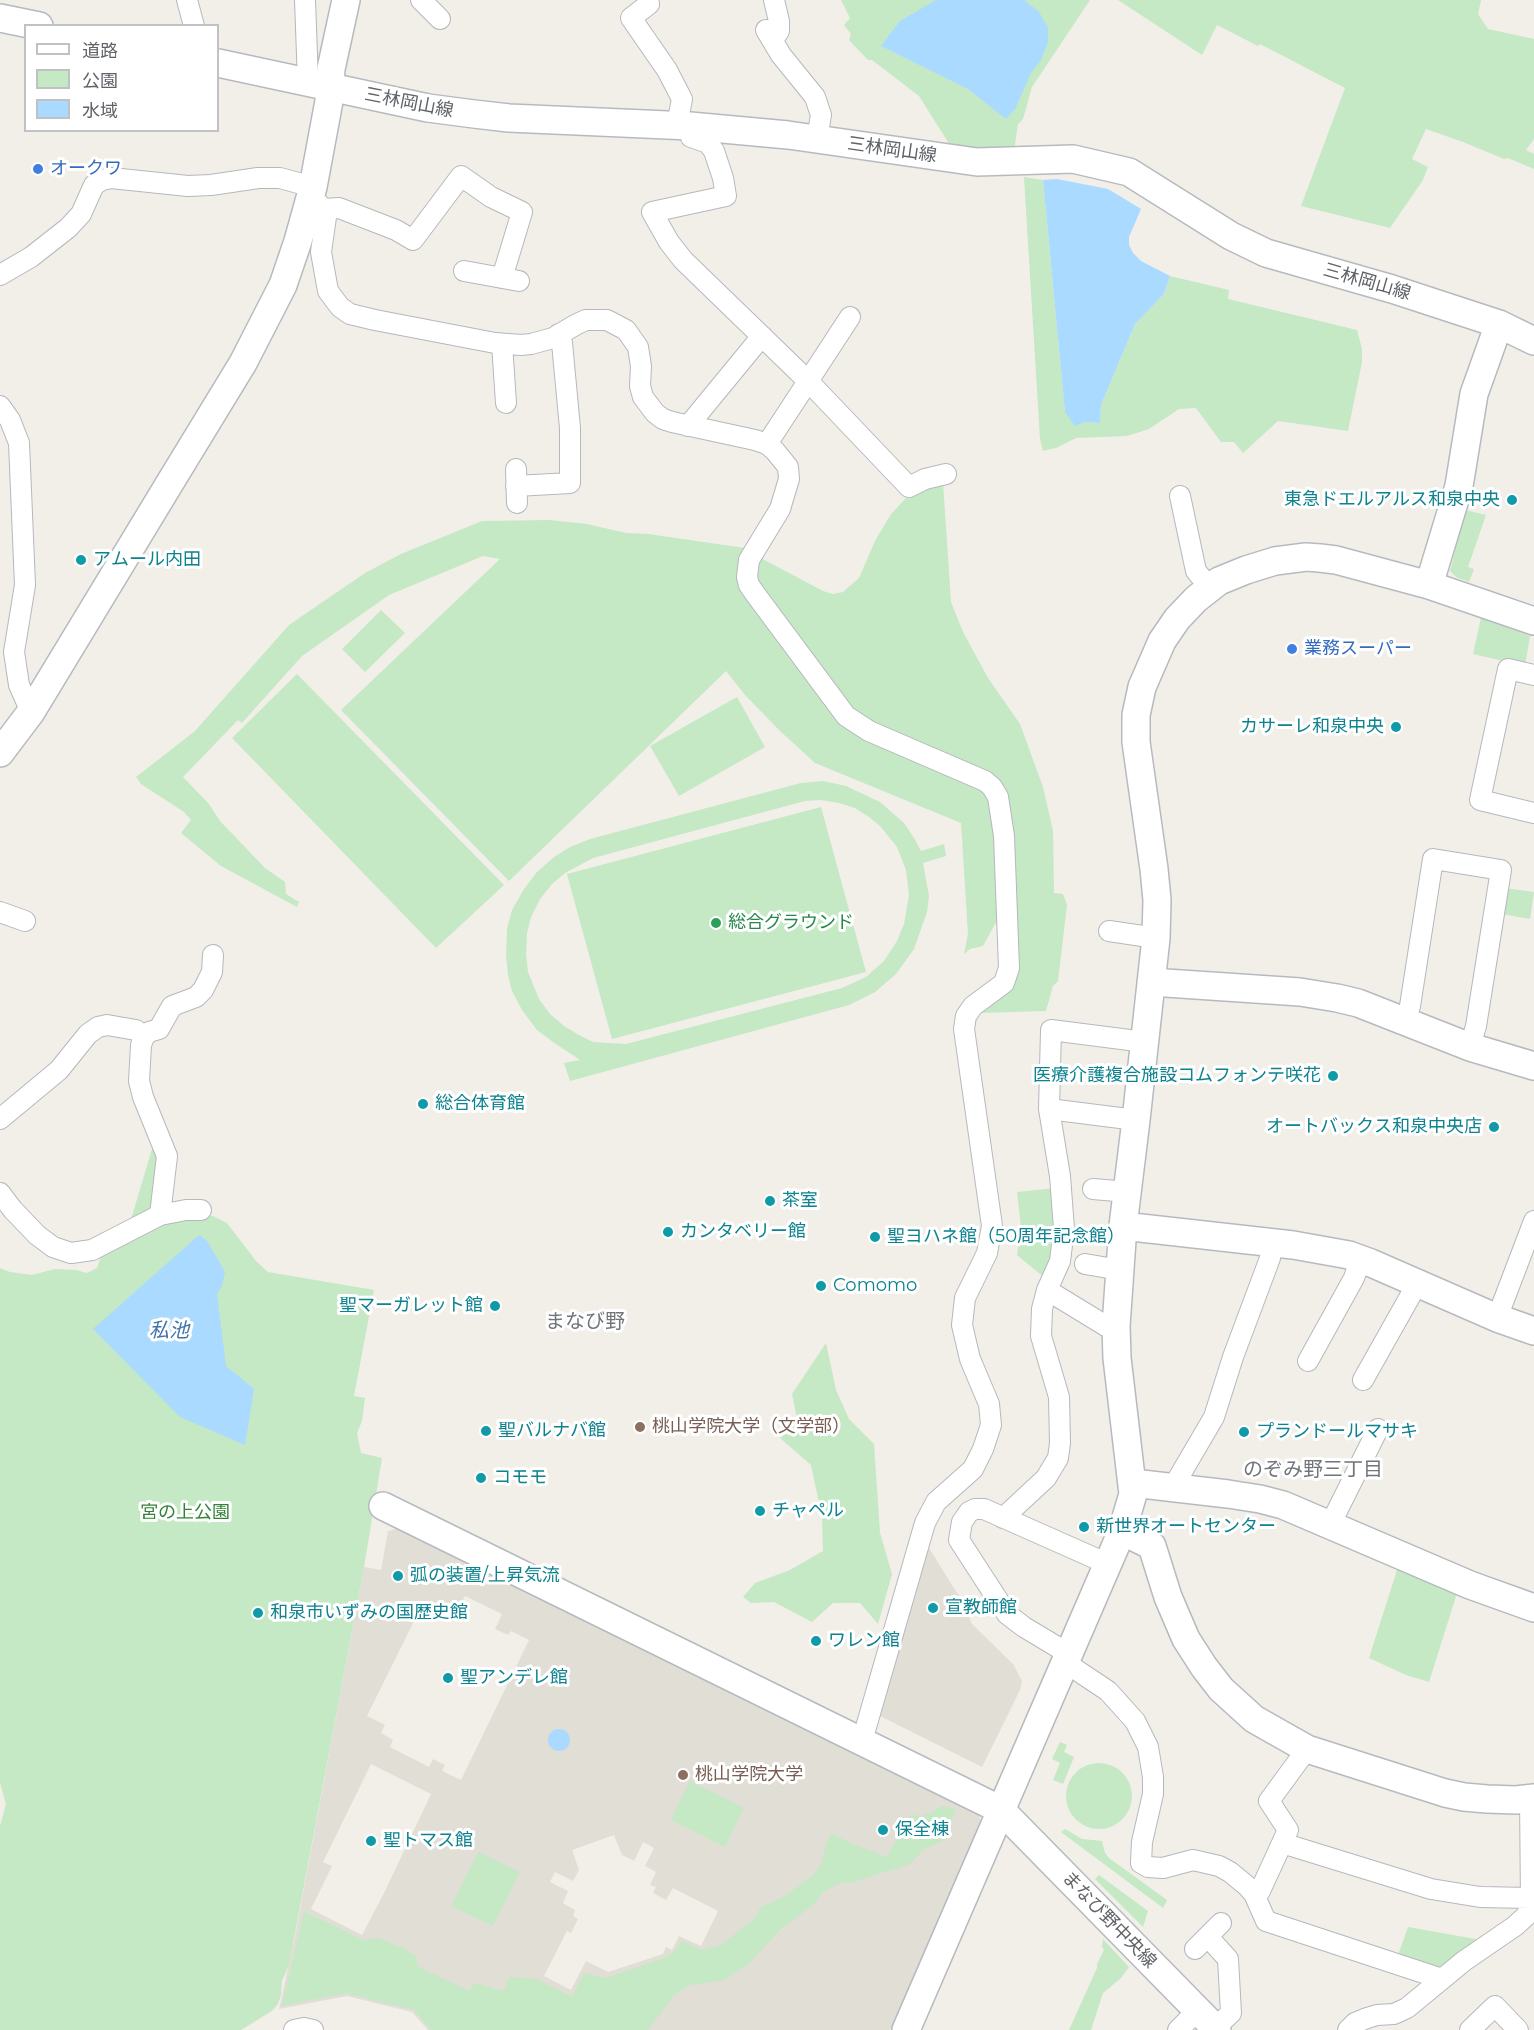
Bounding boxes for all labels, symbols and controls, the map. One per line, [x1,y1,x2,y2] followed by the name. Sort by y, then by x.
[24,24,219,132] legend
[82,40,118,62] text: 道路
[82,70,118,92] text: 公園
[363,84,455,122] street label: 三林岡山線
[82,100,118,122] text: 水域
[846,133,938,167] street label: 三林岡山線
[50,158,122,180] place label: オークワ
[31,162,45,176] marker: オークワ
[1321,259,1413,305] street label: 三林岡山線
[1284,489,1500,511] place label: 東急ドエルアルス和泉中央
[1505,493,1519,507] marker: 東急ドエルアルス和泉中央
[93,549,201,571] place label: アムール内田
[74,553,88,567] marker: アムール内田
[1304,638,1412,660] place label: 業務スーパー
[1285,642,1299,656] marker: 業務スーパー
[1240,716,1384,738] place label: カサーレ和泉中央
[1389,720,1403,734] marker: カサーレ和泉中央
[728,912,854,934] place label: 総合グラウンド
[709,916,723,930] marker: 総合グラウンド
[1033,1065,1321,1087] place label: 医療介護複合施設コムフォンテ咲花
[1326,1069,1340,1083] marker: 医療介護複合施設コムフォンテ咲花
[435,1093,525,1115] place label: 総合体育館
[416,1097,430,1111] marker: 総合体育館
[1266,1116,1482,1138] place label: オートバックス和泉中央店
[1487,1120,1501,1134] marker: オートバックス和泉中央店
[782,1190,818,1212] place label: 茶室
[763,1194,777,1208] marker: 茶室
[680,1221,806,1243] place label: カンタベリー館
[661,1225,675,1239] marker: カンタベリー館
[887,1226,1125,1248] place label: 聖ヨハネ館（50周年記念館）
[868,1230,882,1244] marker: 聖ヨハネ館（50周年記念館）
[833,1275,917,1297] place label: Comomo
[814,1279,828,1293] marker: Comomo
[339,1295,483,1317] place label: 聖マーガレット館
[488,1299,502,1313] marker: 聖マーガレット館
[545,1310,625,1334] district label: まなび野
[149,1319,189,1343] water label: 私池
[652,1416,850,1438] place label: 桃山学院大学（文学部）
[498,1420,606,1442] place label: 聖バルナバ館
[633,1420,647,1434] marker: 桃山学院大学（文学部）
[1256,1421,1418,1443] place label: プランドールマサキ
[479,1424,493,1438] marker: 聖バルナバ館
[1237,1425,1251,1439] marker: プランドールマサキ
[1243,1458,1383,1482] district label: のぞみ野三丁目
[493,1467,547,1489] place label: コモモ
[474,1471,488,1485] marker: コモモ
[772,1500,844,1522] place label: チャペル
[140,1502,230,1524] park label: 宮の上公園
[753,1504,767,1518] marker: チャペル
[1096,1516,1276,1538] place label: 新世界オートセンター
[1077,1520,1091,1534] marker: 新世界オートセンター
[410,1565,560,1587] place label: 弧の装置/上昇気流
[391,1569,405,1583] marker: 弧の装置/上昇気流
[945,1597,1017,1619] place label: 宣教師館
[926,1601,940,1615] marker: 宣教師館
[270,1602,468,1624] place label: 和泉市いずみの国歴史館
[251,1606,265,1620] marker: 和泉市いずみの国歴史館
[828,1630,900,1652] place label: ワレン館
[809,1634,823,1648] marker: ワレン館
[460,1667,568,1689] place label: 聖アンデレ館
[441,1671,455,1685] marker: 聖アンデレ館
[695,1764,803,1786] place label: 桃山学院大学
[676,1768,690,1782] marker: 桃山学院大学
[895,1819,949,1841] place label: 保全棟
[876,1823,890,1837] marker: 保全棟
[383,1830,473,1852] place label: 聖トマス館
[364,1834,378,1848] marker: 聖トマス館
[1057,1867,1161,1973] street label: まなび野中央線

